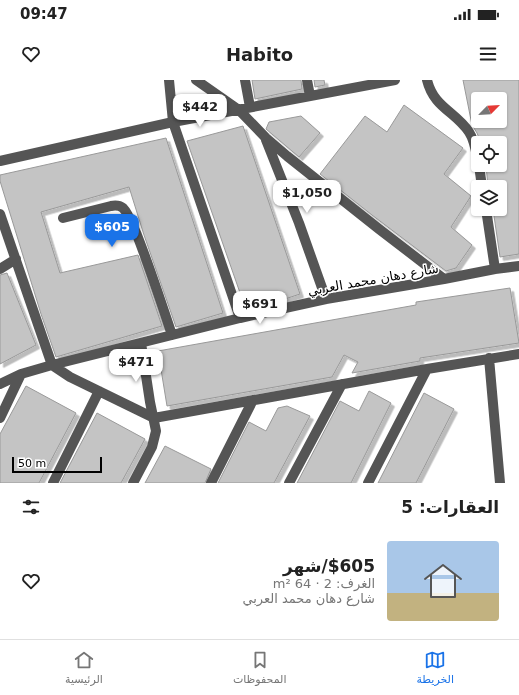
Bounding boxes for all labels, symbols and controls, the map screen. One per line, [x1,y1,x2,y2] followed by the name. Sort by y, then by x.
[20,5,68,23] text: 09:47
[20,43,42,65] icon: heart
[477,43,499,65] icon: menu
[226,44,293,65] text: Habito
[471,92,507,128] north arrow
[471,92,507,216] map controls
[176,94,224,128] pin: $442
[182,99,218,114] text: $442
[471,136,507,172] button: locate
[274,180,340,214] pin: $1,050
[471,180,507,216] button: layers
[282,185,332,200] text: $1,050
[88,214,136,248] pin: $605
[94,219,130,234] text: $605
[306,261,440,299] street label: شارع دهان محمد العربي
[236,291,284,325] pin: $691
[242,296,278,311] text: $691
[112,349,160,383] pin: $471
[118,354,154,369] text: $471
[12,455,102,474] scale bar
[18,457,46,470] text: 50 m
[20,496,42,518] icon: filters
[401,497,499,517] text: العقارات: 5
[283,556,375,576] text: $605/شهر
[419,557,467,605] icon: home
[20,570,42,592] icon: heart
[273,576,375,591] text: الغرف: 2 · 64 m²
[242,591,375,606] text: شارع دهان محمد العربي
[65,649,103,686] tab: الرئيسية
[233,649,286,686] tab: المحفوظات
[416,649,454,686] tab: الخريطة

